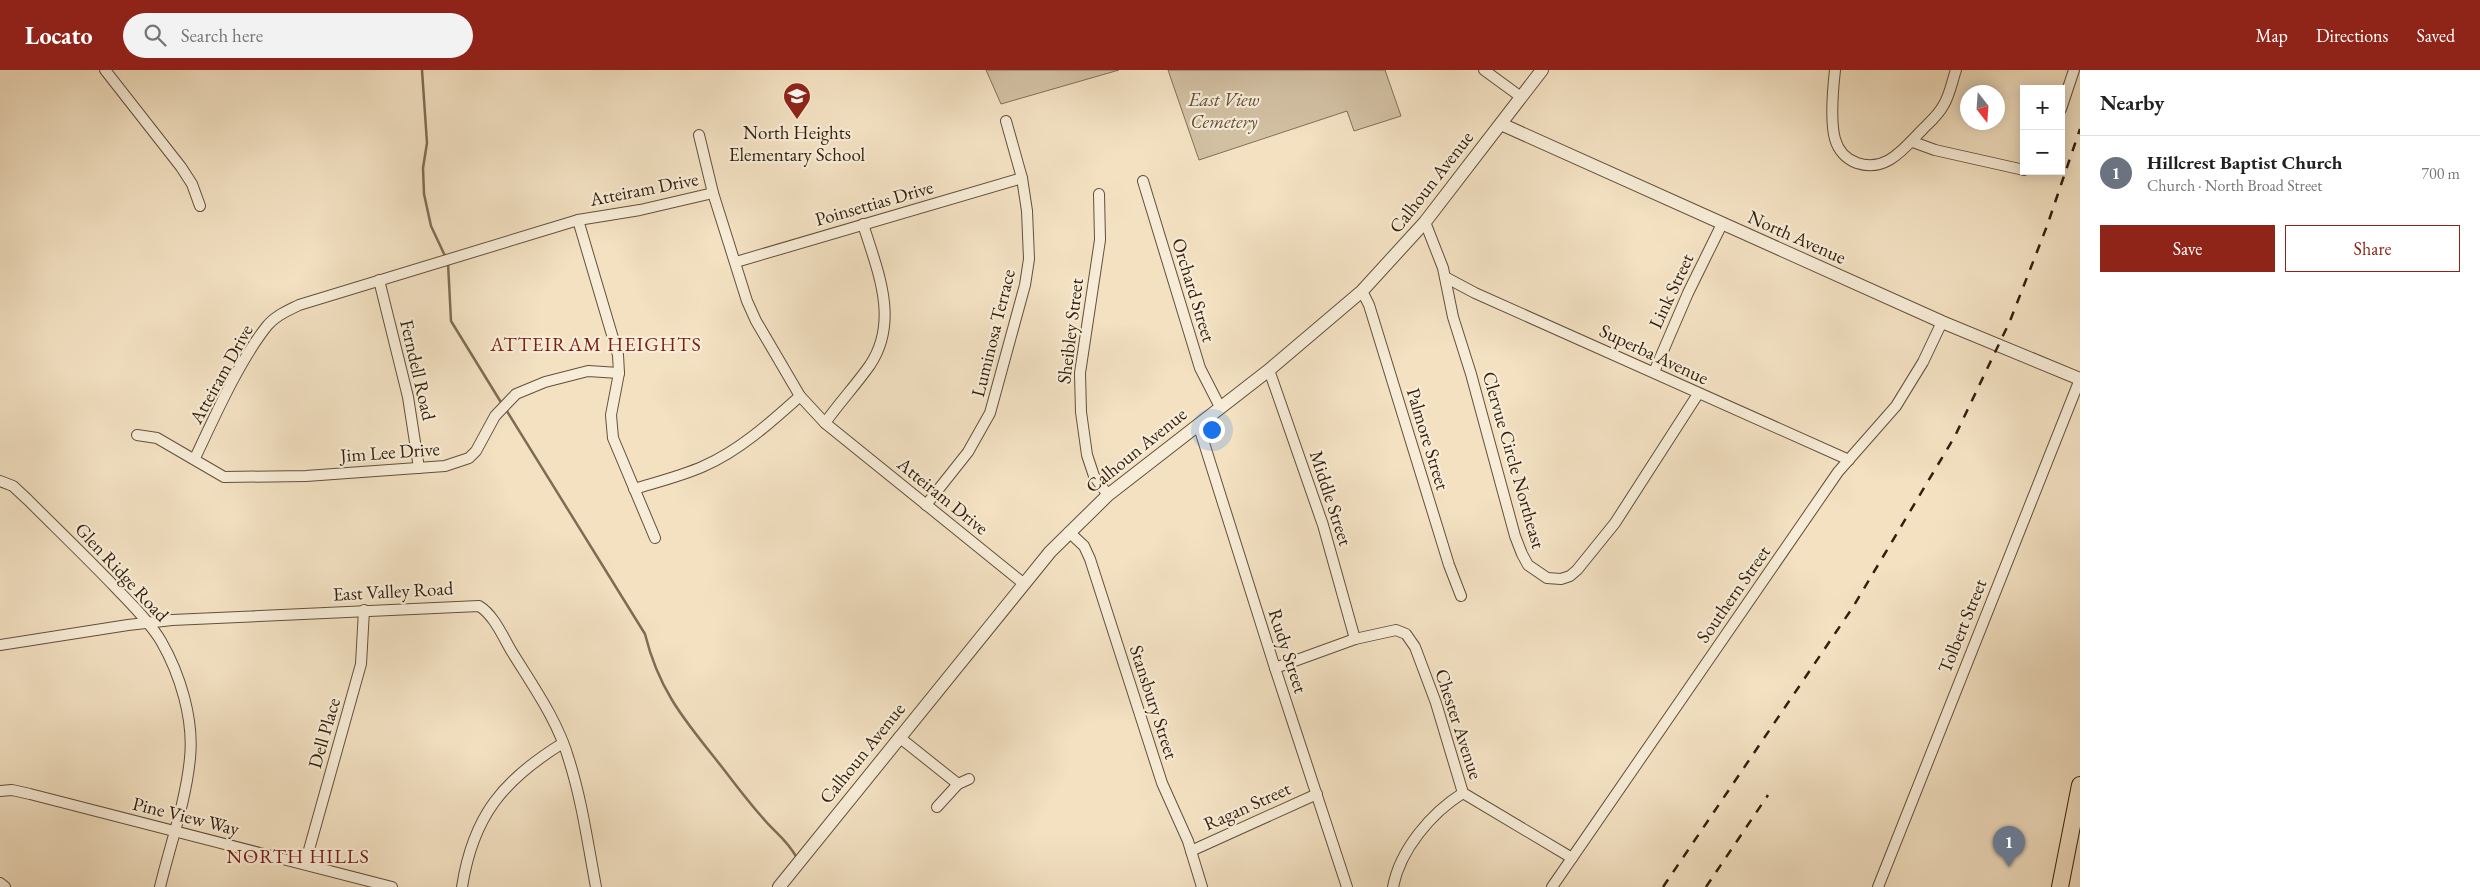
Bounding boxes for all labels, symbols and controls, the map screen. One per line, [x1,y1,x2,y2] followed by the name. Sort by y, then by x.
[123,13,473,58] search box
[25,20,93,51] text: Locato
[141,21,169,49] icon: search
[181,23,263,48] text: Search here
[2256,24,2288,47] text: Map
[2316,24,2388,47] text: Directions
[2416,24,2455,47] text: Saved
[782,81,812,120] school or university icon: North Heights Elementary School
[1960,85,2005,130] north arrow
[2020,85,2065,175] map controls
[2020,85,2065,130] button: +
[1188,87,1260,134] park label: East View Cemetery
[2100,89,2164,116] text: Nearby
[729,120,866,167] place label: North Heights Elementary School
[1383,126,1479,238] street label: Calhoun Avenue
[2020,130,2065,175] button: −
[2147,150,2342,175] text: Hillcrest Baptist Church
[2112,163,2120,184] text: 1
[2421,163,2460,184] text: 700 m
[587,166,700,212] street label: Atteiram Drive
[812,174,936,232] street label: Poinsettias Drive
[2147,175,2322,196] text: Church · North Broad Street
[1744,204,1850,270] street label: North Avenue
[2100,225,2275,272] button: Save
[2285,225,2460,272] button: Share
[1166,235,1222,345] street label: Orchard Street
[1643,249,1699,333] street label: Link Street
[965,267,1021,399] street label: Luminosa Terrace
[1051,277,1089,385] street label: Sheibley Street
[394,317,442,423] street label: Ferndell Road
[1595,318,1713,390] street label: Superba Avenue
[183,320,259,429] street label: Atteiram Drive
[489,331,702,357] district label: ATTEIRAM HEIGHTS
[1477,369,1551,551] street label: Clervue Circle Northeast
[1401,385,1455,493] street label: Palmore Street
[1080,402,1192,498] street label: Calhoun Avenue
[1199,417,1225,443] your location
[337,436,441,468] street label: Jim Lee Drive
[1304,447,1358,549] street label: Middle Street
[892,451,994,540] street label: Atteiram Drive
[70,517,175,627] street label: Glen Ridge Road
[1690,540,1776,648] street label: Southern Street
[332,575,454,607] street label: East Valley Road
[1932,575,1992,677] street label: Tolbert Street
[1263,606,1313,696] street label: Rudy Street
[1124,642,1184,762] street label: Stansbury Street
[1429,666,1489,782] street label: Chester Avenue
[302,695,346,771] street label: Dell Place
[814,697,910,809] street label: Calhoun Avenue
[1200,776,1294,836] street label: Ragan Street
[130,791,242,841] street label: Pine View Way
[1993,826,2025,867] pin: 1
[226,843,370,869] district label: NORTH HILLS

